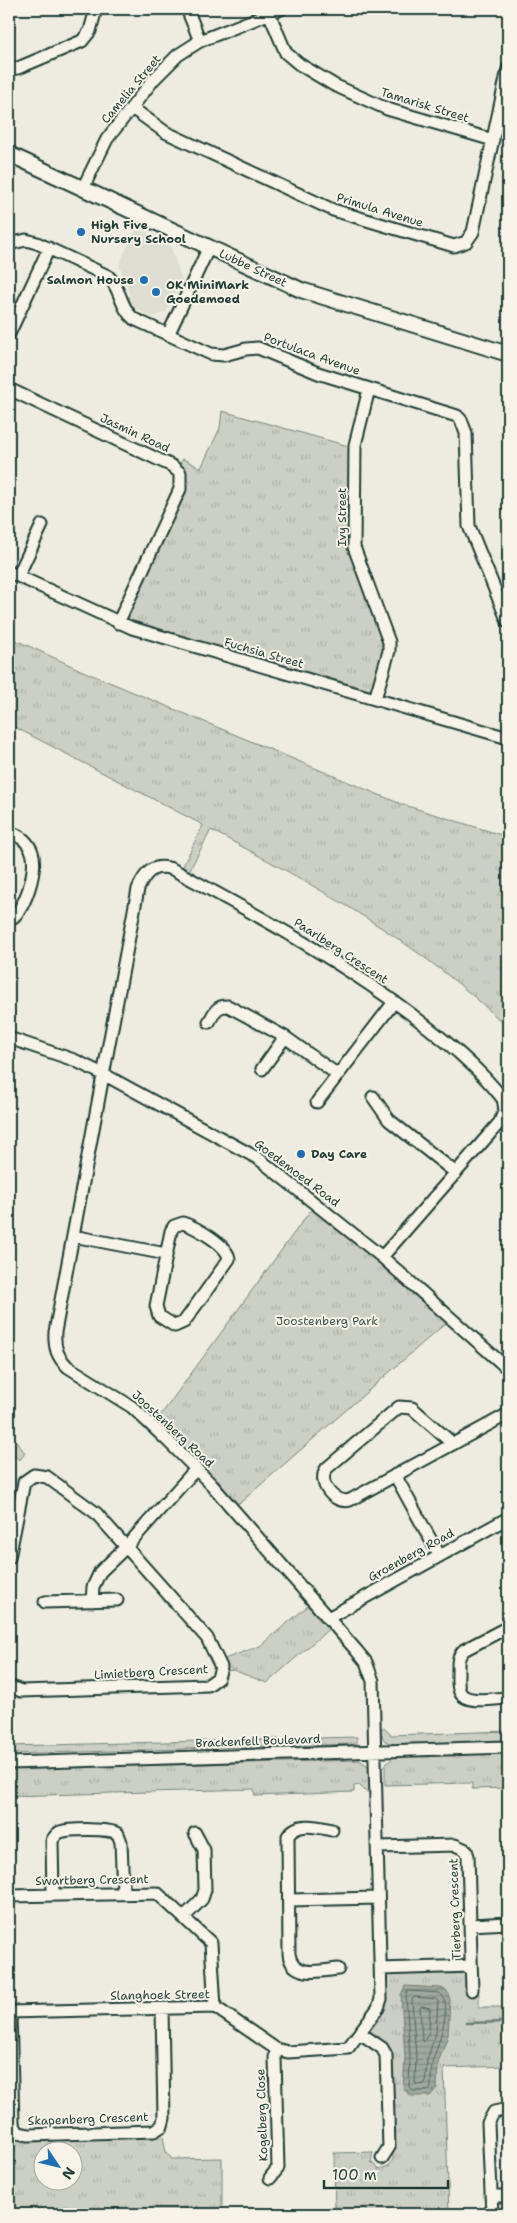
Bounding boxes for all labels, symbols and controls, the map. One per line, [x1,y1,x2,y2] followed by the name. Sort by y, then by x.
[97,51,165,127] street label: Camelia Street
[379,84,471,126] street label: Tamarisk Street
[335,189,426,231] street label: Primula Avenue
[91,217,186,247] place label: High Five Nursery School
[75,226,87,238] marker: High Five Nursery School
[216,245,290,291] street label: Lubbe Street
[47,272,134,288] place label: Salmon House
[138,274,150,286] marker: Salmon House
[166,277,249,307] place label: OK MiniMark Goedemoed
[150,286,162,298] marker: OK MiniMark Goedemoed
[261,329,363,379] street label: Portulaca Avenue
[97,410,173,456] street label: Jasmin Road
[334,488,350,546] street label: Ivy Street
[222,634,306,672] street label: Fuchsia Street
[291,914,391,988] street label: Paarlberg Crescent
[251,1136,343,1211] street label: Goedemoed Road
[311,1146,367,1162] place label: Day Care
[295,1148,307,1160] marker: Day Care
[276,1313,378,1329] park label: Joostenberg Park
[129,1387,218,1471] street label: Joostenberg Road
[365,1525,457,1585] street label: Groenberg Road
[94,1661,208,1683] street label: Limietberg Crescent
[195,1731,321,1751] street label: Brackenfell Boulevard
[445,1858,465,1960] street label: Tierberg Crescent
[35,1871,149,1889] street label: Swartberg Crescent
[110,1986,210,2004] street label: Slanghoek Street
[252,2068,272,2162] street label: Kogelberg Close
[27,2109,149,2129] street label: Skapenberg Crescent
[32,2140,82,2190] north arrow
[324,2158,448,2190] scale bar
[58,2164,79,2183] text: N
[332,2165,377,2185] text: 100 m

